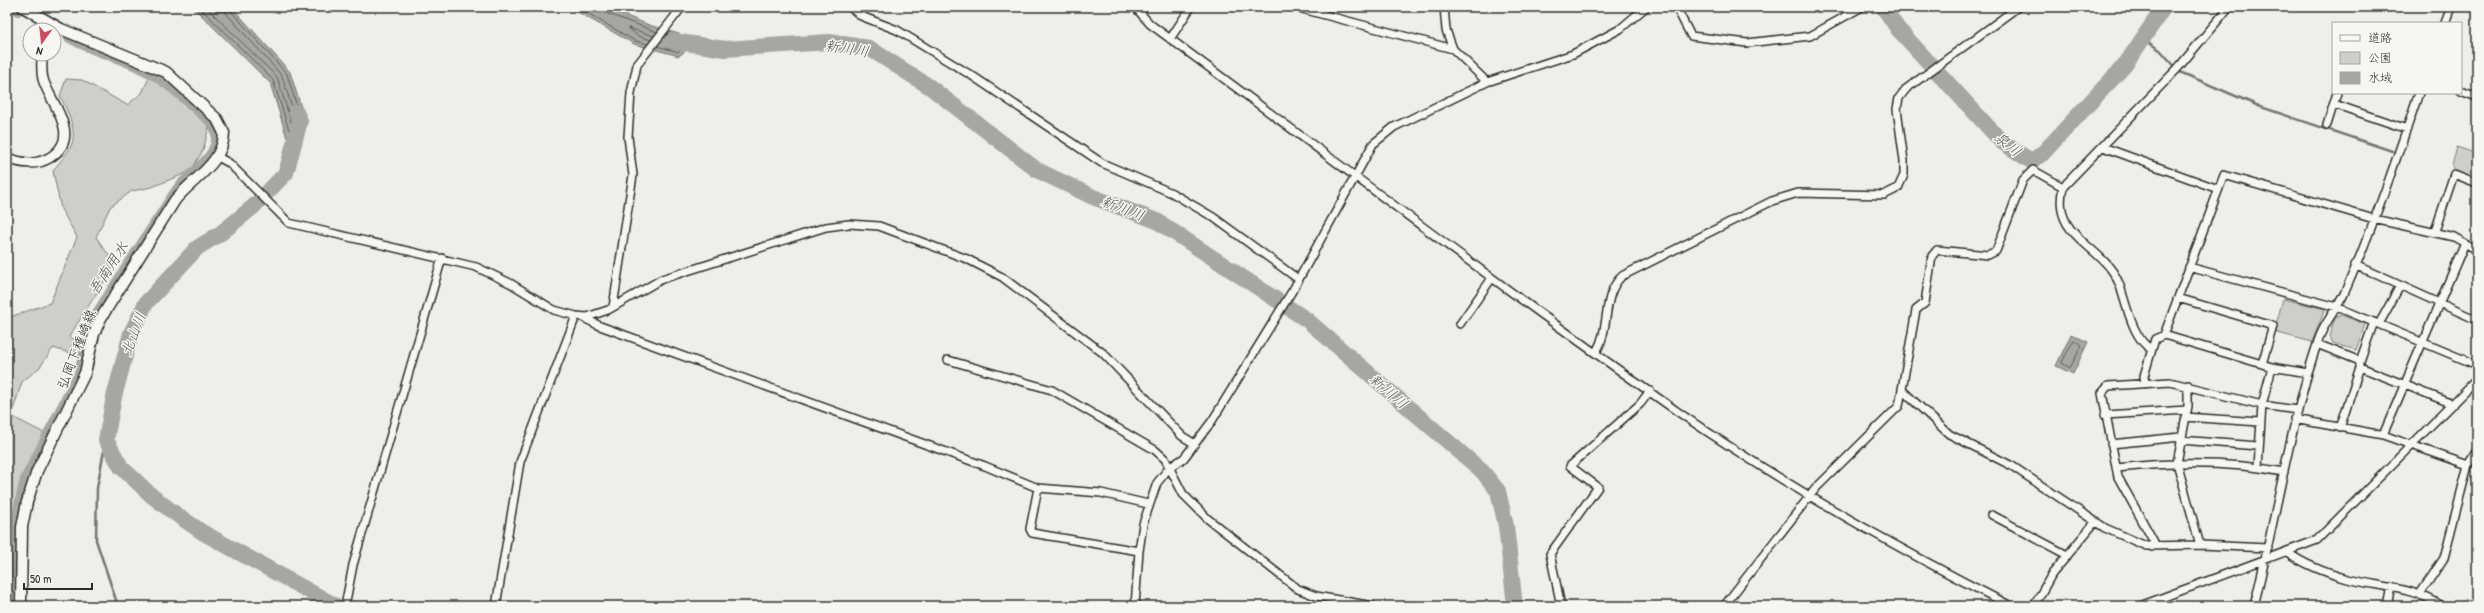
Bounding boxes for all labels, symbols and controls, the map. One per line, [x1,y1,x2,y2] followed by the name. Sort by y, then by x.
[22,22,62,62] north arrow
[2332,22,2462,94] legend
[2368,29,2392,46] text: 道路
[823,34,871,62] water label: 新川川
[35,44,44,59] text: N
[2368,49,2392,66] text: 公園
[2368,69,2392,86] text: 水域
[1990,126,2026,162] water label: 泉川
[1098,190,1148,226] water label: 新川川
[83,237,133,299] water label: 吾南用水
[52,306,100,392] street label: 弘岡下種崎線
[115,309,151,359] water label: 北山川
[1365,368,1413,414] water label: 新川川
[24,565,92,591] scale bar
[30,570,51,587] text: 50 m

